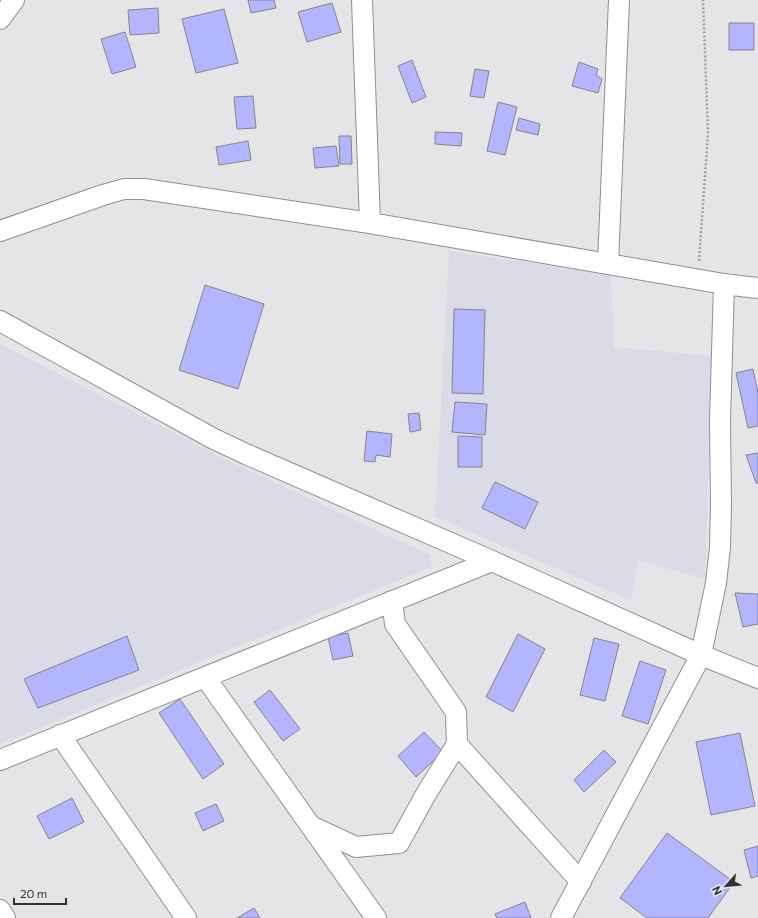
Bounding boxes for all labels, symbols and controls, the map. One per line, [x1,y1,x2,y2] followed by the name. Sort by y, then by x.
[706,866,746,906] north arrow
[14,880,66,906] scale bar
[709,884,724,897] text: N
[20,886,47,900] text: 20 m

